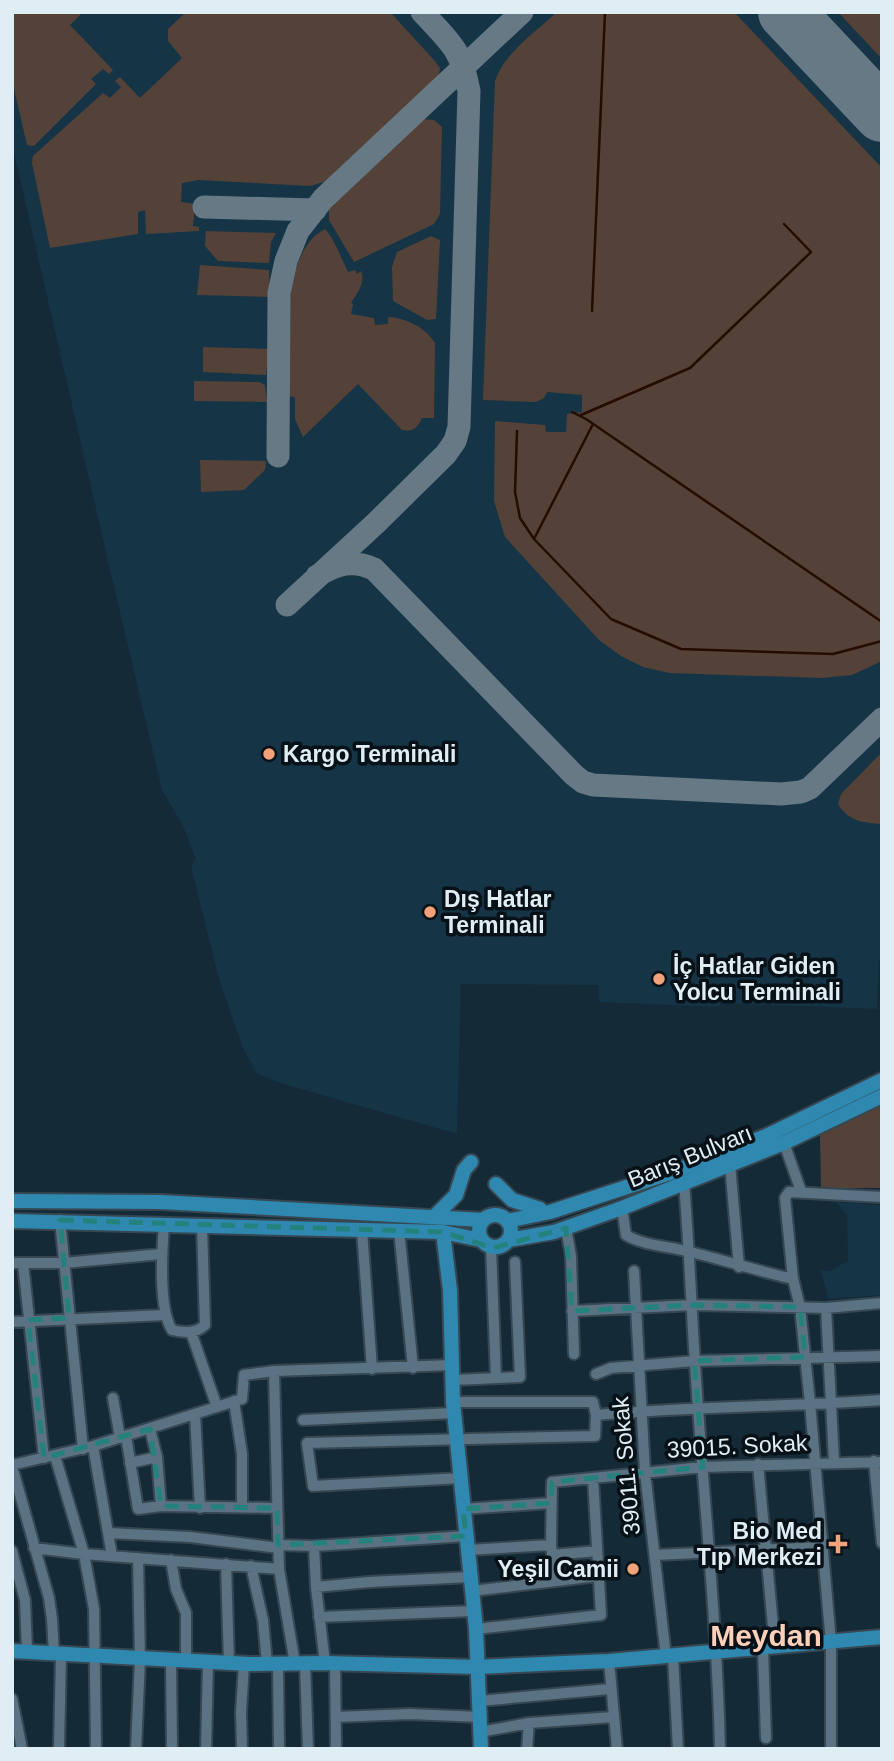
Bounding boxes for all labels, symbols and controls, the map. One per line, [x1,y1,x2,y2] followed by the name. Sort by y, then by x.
[283,741,456,767] place label: Kargo Terminali
[261,746,277,762] marker: Kargo Terminali
[444,886,551,938] place label: Dış Hatlar Terminali
[422,904,438,920] marker: Dış Hatlar Terminali
[673,953,841,1005] place label: İç Hatlar Giden Yolcu Terminali
[651,971,667,987] marker: İç Hatlar Giden Yolcu Terminali
[624,1119,756,1193] street label: Barış Bulvarı
[607,1395,645,1536] street label: 39011. Sokak
[666,1429,808,1463] street label: 39015. Sokak
[697,1518,822,1570] place label: Bio Med Tıp Merkezi
[828,1534,848,1554] marker: Bio Med Tıp Merkezi
[498,1556,619,1582] place label: Yeşil Camii
[625,1561,641,1577] marker: Yeşil Camii
[710,1619,822,1652] district label: Meydan

